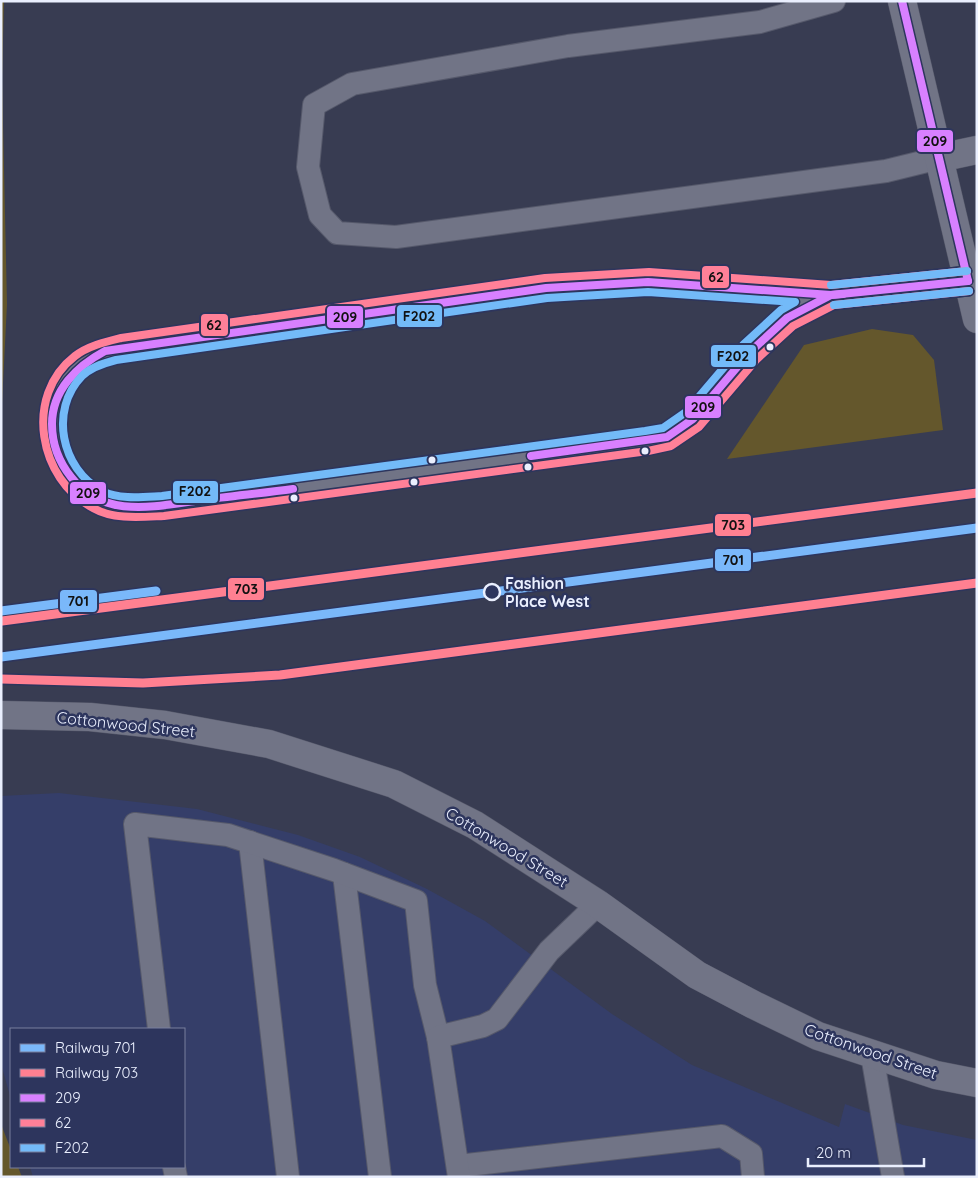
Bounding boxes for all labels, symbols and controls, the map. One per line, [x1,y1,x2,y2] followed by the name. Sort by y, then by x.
[916,129,954,153] line badge: 209
[923,132,947,150] text: 209
[701,265,730,289] line badge: 62
[708,268,724,286] text: 62
[396,304,443,328] line badge: F202
[326,305,364,329] line badge: 209
[403,307,435,325] text: F202
[333,308,357,326] text: 209
[200,313,229,337] line badge: 62
[206,316,222,334] text: 62
[765,342,775,352] unlabelled marker
[710,344,757,368] line badge: F202
[717,347,749,365] text: F202
[684,395,722,419] line badge: 209
[691,398,715,416] text: 209
[640,446,650,456] unlabelled marker
[427,455,437,465] unlabelled marker
[523,462,533,472] unlabelled marker
[409,477,419,487] unlabelled marker
[172,480,219,504] line badge: F202
[69,481,107,505] line badge: 209
[179,482,211,500] text: F202
[76,484,100,502] text: 209
[289,493,299,503] unlabelled marker
[714,513,752,537] line badge: 703
[721,516,745,534] text: 703
[714,548,752,572] line badge: 701
[722,551,744,569] text: 701
[505,573,590,611] place label: Fashion Place West
[227,577,265,601] line badge: 703
[234,580,258,598] text: 703
[483,583,501,601] marker: Fashion Place West
[59,589,98,613] line badge: 701
[67,592,89,610] text: 701
[56,707,196,741] street label: Cottonwood Street
[442,803,572,891] street label: Cottonwood Street
[802,1019,940,1083] street label: Cottonwood Street
[10,1028,185,1168] legend
[55,1038,136,1057] text: Railway 701
[55,1063,138,1082] text: Railway 703
[55,1088,81,1107] text: 209
[55,1113,71,1132] text: 62
[808,1136,924,1168] scale bar
[55,1138,89,1157] text: F202
[816,1143,851,1162] text: 20 m

